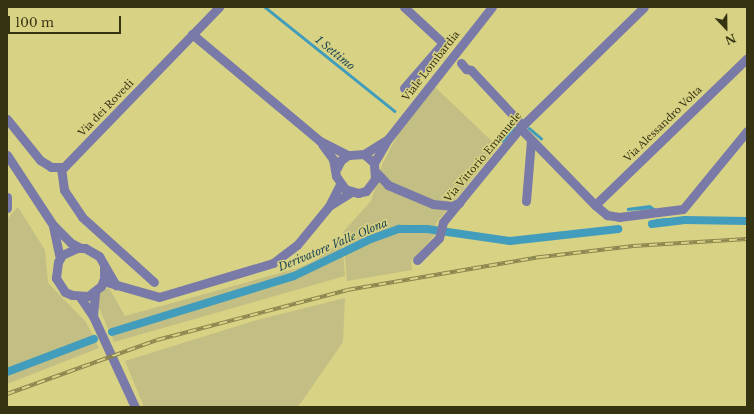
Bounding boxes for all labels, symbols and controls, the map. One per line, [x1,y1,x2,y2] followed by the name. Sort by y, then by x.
[10,8,123,34] scale bar
[706,8,746,48] north arrow
[15,15,54,30] text: 100 m
[400,29,462,103] street label: Viale Lombardia
[723,31,738,48] text: N
[313,33,357,73] water label: 1 Settimo
[76,77,136,139] street label: Via dei Rovedi
[621,83,705,165] street label: Via Alessandro Volta
[442,109,524,205] street label: Via Vittorio Emanuele
[276,216,390,274] water label: Derivatore Valle Olona

